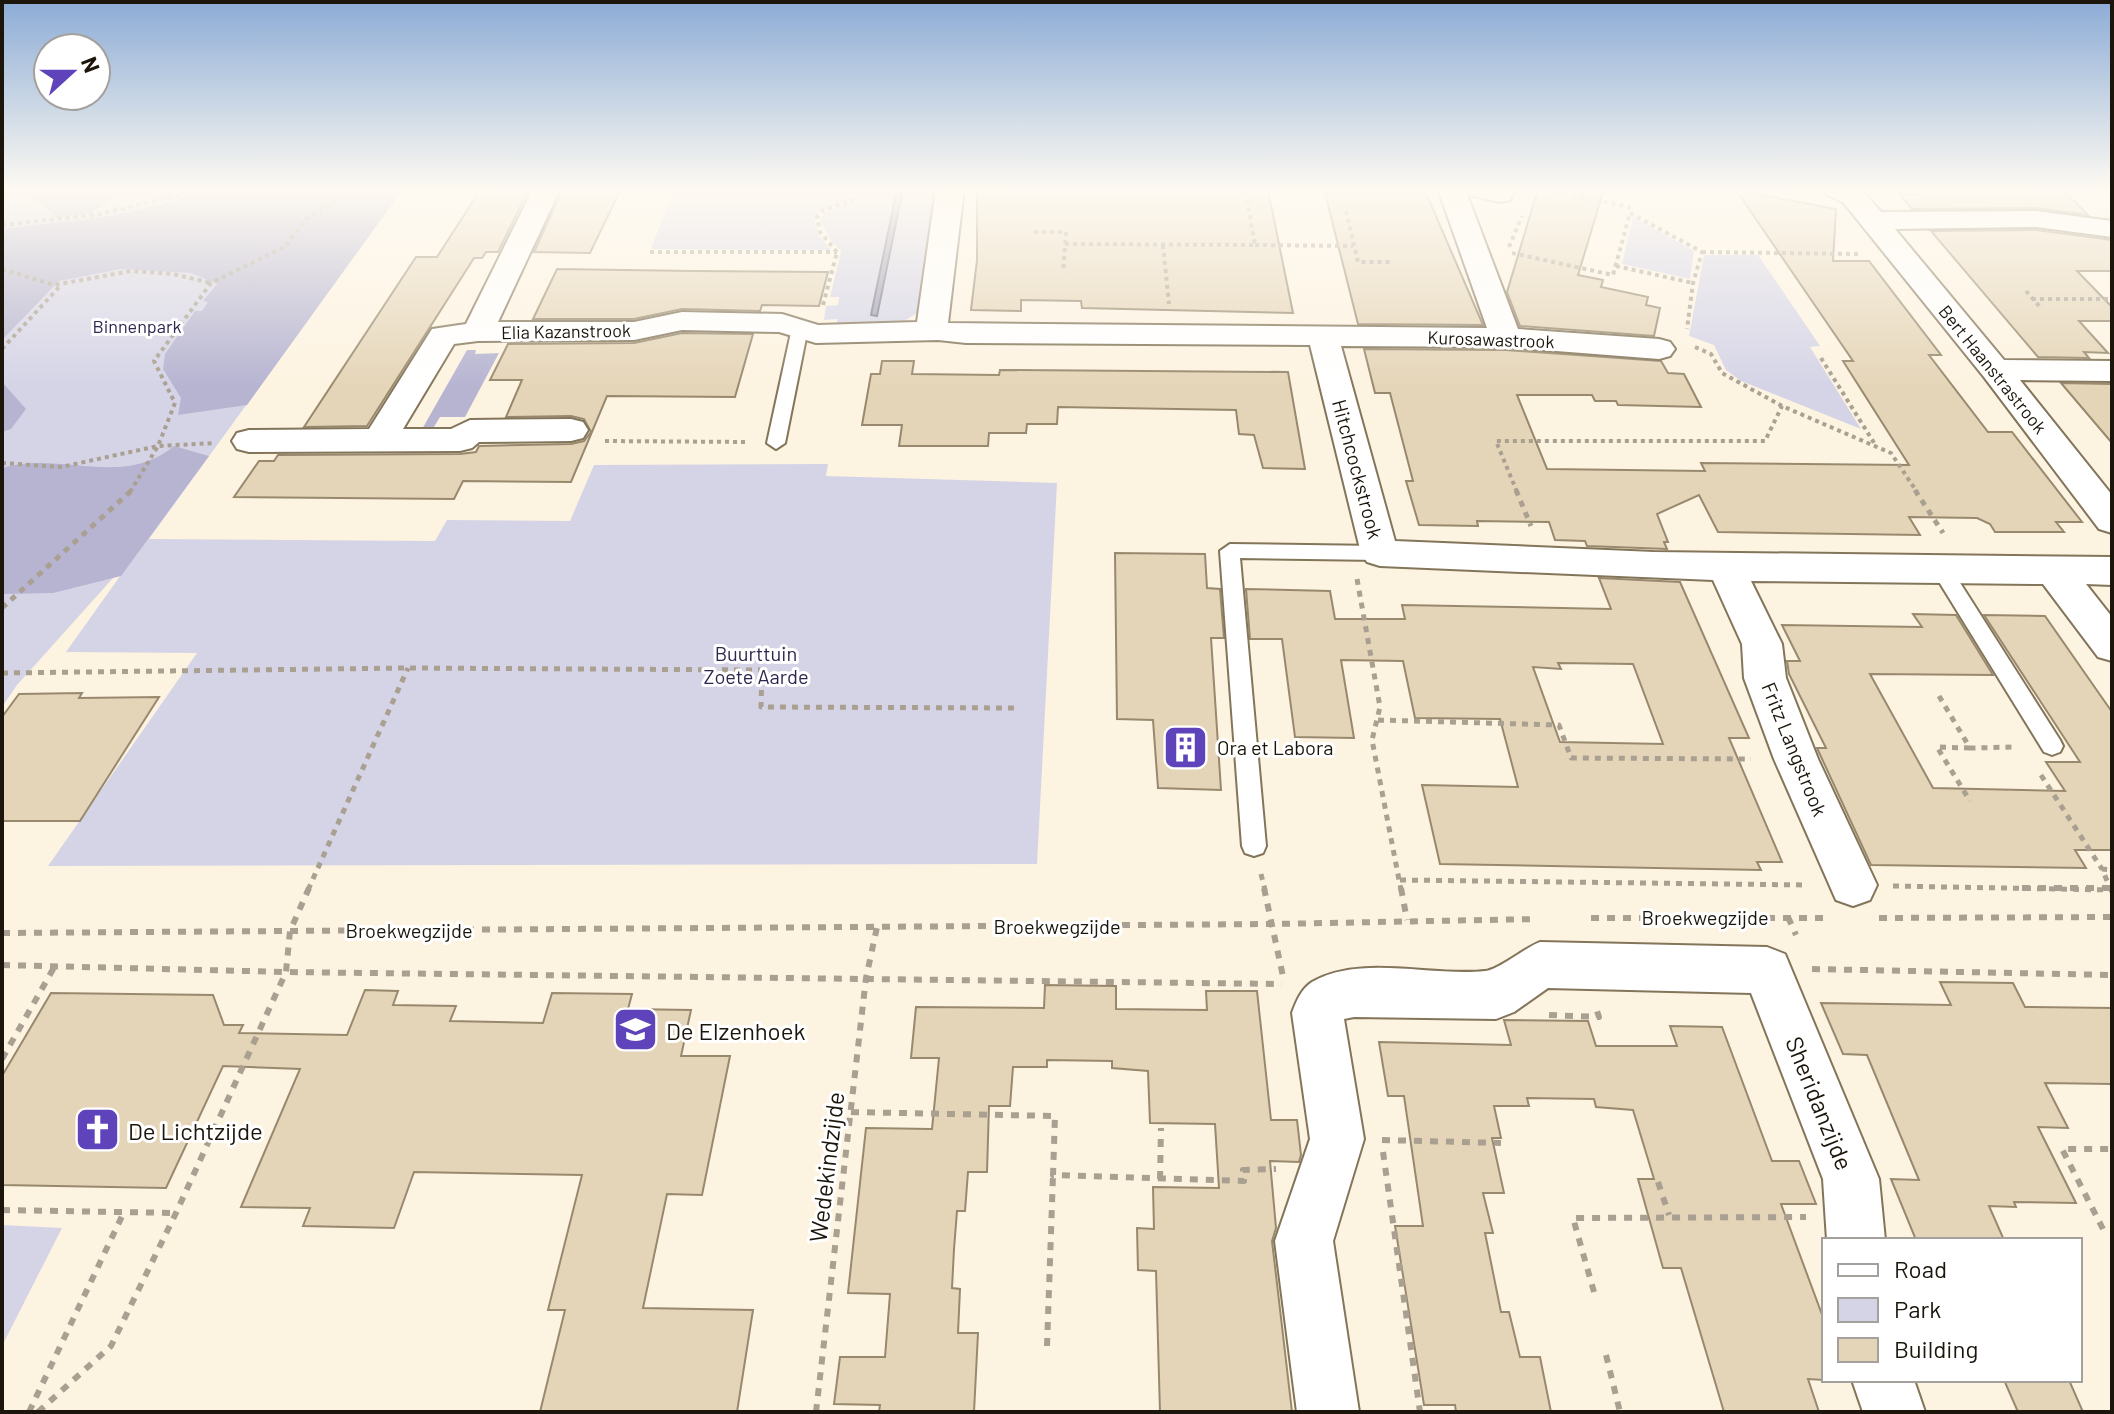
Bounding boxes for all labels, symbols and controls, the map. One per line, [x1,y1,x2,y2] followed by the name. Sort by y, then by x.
[32,32,112,112] north arrow
[77,53,106,76] text: N
[1934,300,2052,438] street label: Bert Haanstrastrook
[92,315,182,337] park label: Binnenpark
[501,319,631,343] street label: Elia Kazanstrook
[1427,326,1555,352] street label: Kurosawastrook
[1328,397,1388,541] street label: Hitchcockstrook
[703,641,809,688] park label: Buurttuin Zoete Aarde
[1757,678,1833,820] street label: Fritz Langstrook
[1162,723,1210,771] building icon: Ora et Labora
[1217,735,1333,759] place label: Ora et Labora
[1641,905,1769,929] street label: Broekwegzijde
[993,914,1121,938] street label: Broekwegzijde
[345,918,473,942] street label: Broekwegzijde
[611,1006,659,1054] school or university icon: De Elzenhoek
[666,1016,806,1045] place label: De Elzenhoek
[1780,1032,1860,1174] street label: Sheridanzijde
[802,1090,850,1244] street label: Wedekindzijde
[73,1106,121,1154] church icon: De Lichtzijde
[128,1116,263,1145] place label: De Lichtzijde
[1822,1238,2082,1382] legend
[1894,1254,1947,1283] text: Road
[1894,1294,1941,1323] text: Park
[1894,1334,1978,1363] text: Building

